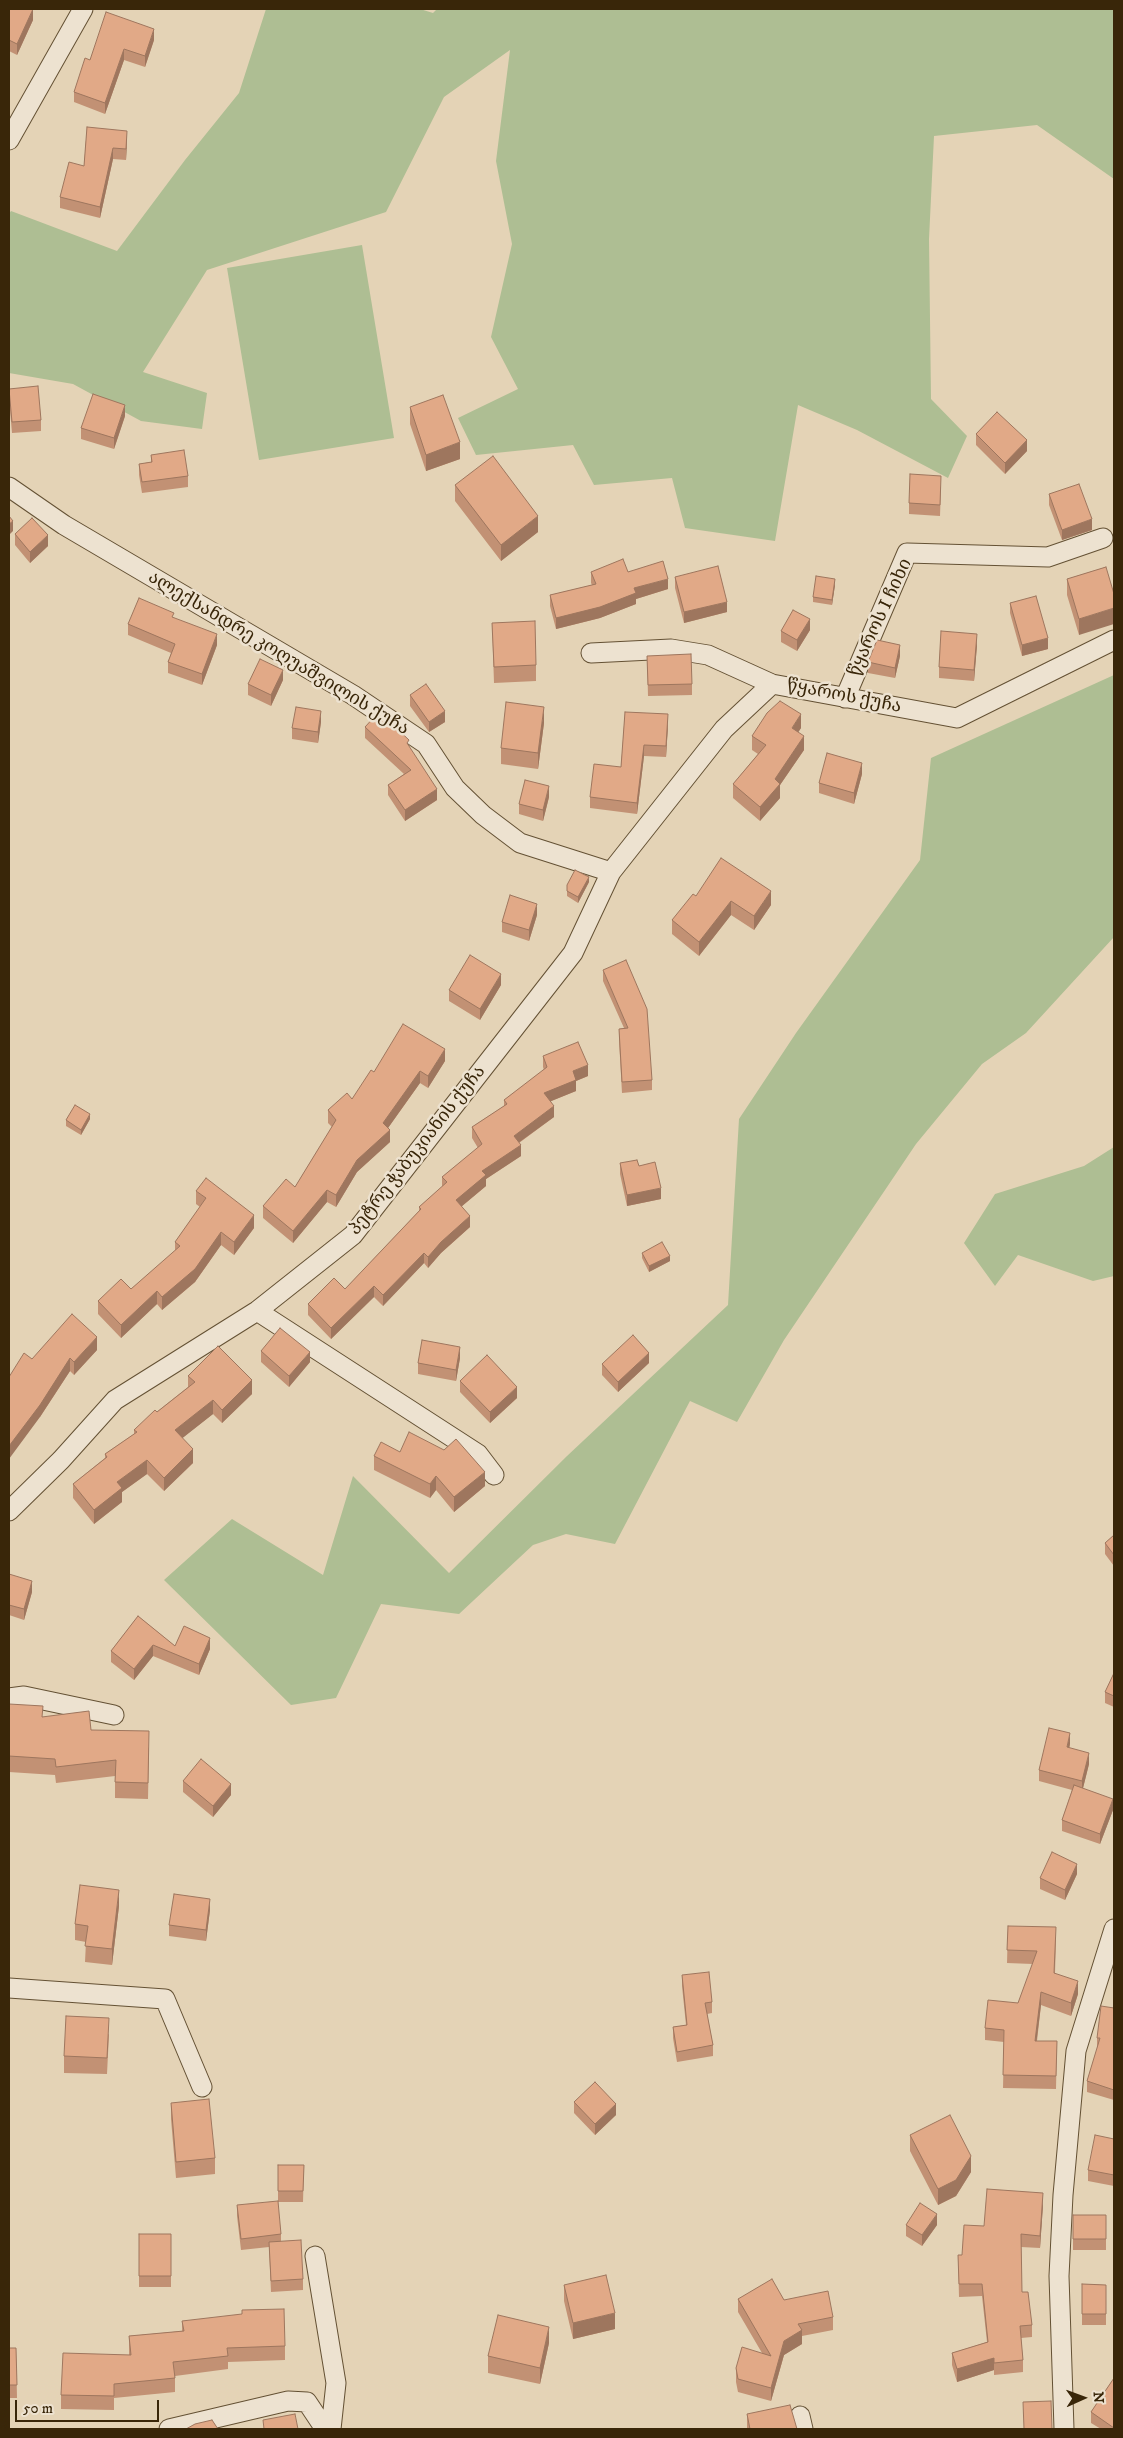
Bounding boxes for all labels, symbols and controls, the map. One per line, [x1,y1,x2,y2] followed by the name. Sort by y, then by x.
[844,556,918,680] street label: წყაროს I ჩიხი
[144,567,412,741] street label: ალექსანდრე კოღუაშვილის ქუჩა
[785,675,903,719] street label: წყაროს ქუჩა
[345,1062,491,1240] street label: პეტრე ჭაბუკიანის ქუჩა
[1058,2373,1108,2423] north arrow
[18,2390,161,2422] scale bar
[1089,2391,1107,2404] text: N
[23,2399,53,2418] text: 50 m

